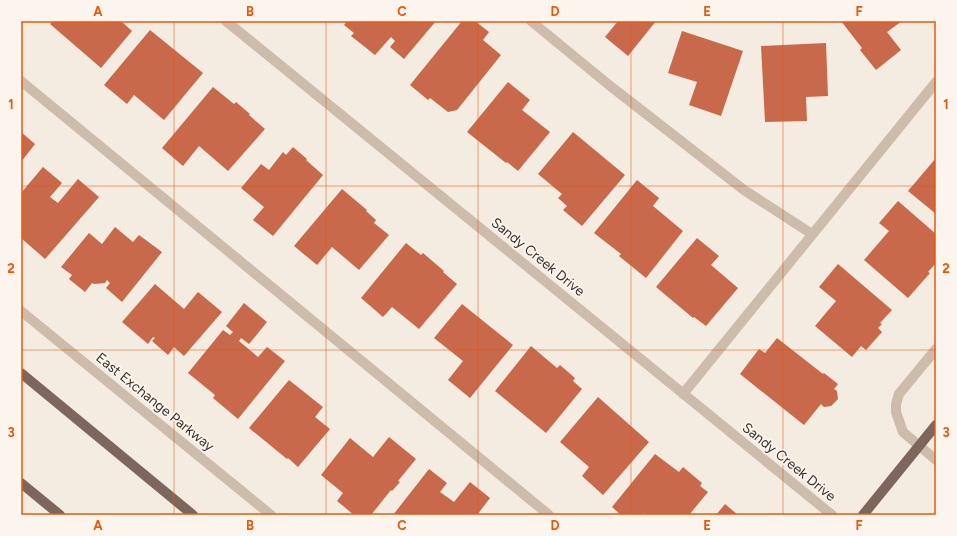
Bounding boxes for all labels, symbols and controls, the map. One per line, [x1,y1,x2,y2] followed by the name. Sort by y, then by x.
[93,4,103,19] text: A
[246,4,254,19] text: B
[397,4,407,19] text: C
[550,4,560,19] text: D
[703,4,711,19] text: E
[855,4,863,19] text: F
[8,97,14,112] text: 1
[943,97,949,112] text: 1
[488,214,588,300] street label: Sandy Creek Drive
[7,261,15,276] text: 2
[942,261,950,276] text: 2
[93,349,218,455] street label: East Exchange Parkway
[739,419,839,505] street label: Sandy Creek Drive
[7,425,15,440] text: 3
[942,425,950,440] text: 3
[93,518,103,533] text: A
[246,518,254,533] text: B
[397,518,407,533] text: C
[550,518,560,533] text: D
[703,518,711,533] text: E
[855,518,863,533] text: F

